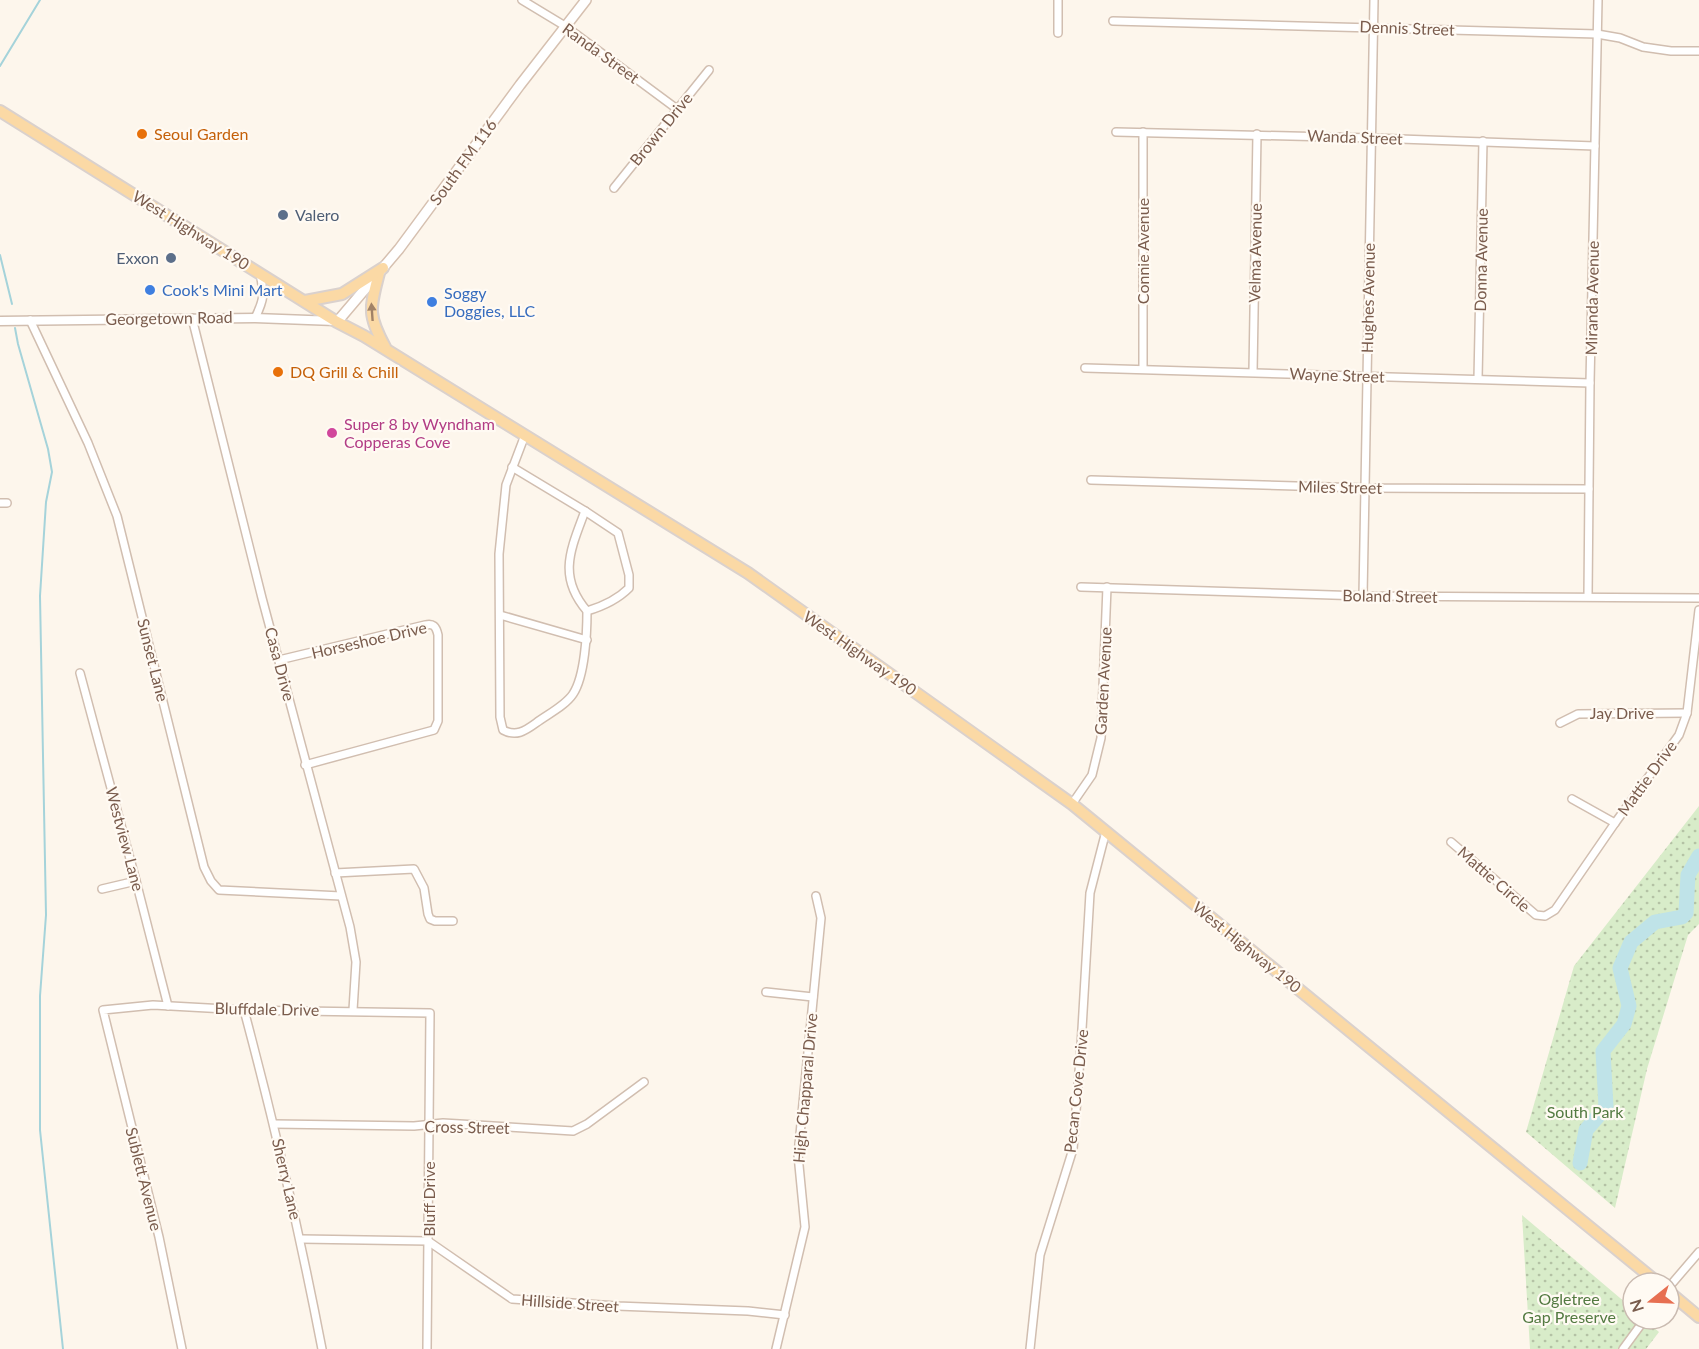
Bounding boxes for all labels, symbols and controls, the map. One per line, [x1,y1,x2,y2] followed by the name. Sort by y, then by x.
[1359,16,1455,39] street label: Dennis Street
[559,18,643,87] street label: Randa Street
[625,88,696,169] street label: Brown Drive
[425,115,500,208] street label: South FM 116
[154,124,248,143] place label: Seoul Garden
[1307,125,1403,148] street label: Wanda Street
[135,127,149,141] marker: Seoul Garden
[129,186,253,273] street label: West Highway 190
[1133,198,1152,304] street label: Connie Avenue
[1244,203,1265,303] street label: Velma Avenue
[295,205,339,224] place label: Valero
[276,208,290,222] marker: Valero
[1470,208,1491,312] street label: Donna Avenue
[1581,241,1602,355] street label: Miranda Avenue
[1357,243,1378,353] street label: Hughes Avenue
[116,248,159,267] place label: Exxon
[164,251,178,265] marker: Exxon
[162,280,283,299] place label: Cook's Mini Mart
[143,283,157,297] marker: Cook's Mini Mart
[444,283,536,320] place label: Soggy Doggies, LLC
[425,295,439,309] marker: Soggy Doggies, LLC
[368,303,377,322] one-way arrow
[105,307,233,328] street label: Georgetown Road
[290,362,398,381] place label: DQ Grill & Chill
[1289,363,1385,386] street label: Wayne Street
[271,365,285,379] marker: DQ Grill & Chill
[344,414,495,451] place label: Super 8 by Wyndham Copperas Cove
[325,426,339,440] marker: Super 8 by Wyndham Copperas Cove
[1298,476,1382,497] street label: Miles Street
[1342,585,1438,606] street label: Boland Street
[800,606,921,699] street label: West Highway 190
[134,616,173,703] street label: Sunset Lane
[309,617,428,662] street label: Horseshoe Drive
[262,625,299,703] street label: Casa Drive
[1090,627,1115,735] street label: Garden Avenue
[1590,703,1654,722] street label: Jay Drive
[1613,737,1680,819] street label: Mattie Drive
[102,785,149,893] street label: Westview Lane
[1454,842,1534,915] street label: Mattie Circle
[1189,897,1305,996] street label: West Highway 190
[215,998,319,1019] street label: Bluffdale Drive
[788,1012,821,1164] street label: High Chapparal Drive
[1060,1028,1091,1154] street label: Pecan Cove Drive
[1547,1102,1624,1121] park label: South Park
[424,1116,510,1137] street label: Cross Street
[122,1125,167,1233] street label: Sublett Avenue
[269,1136,306,1221] street label: Sherry Lane
[419,1161,438,1237] street label: Bluff Drive
[1621,1271,1681,1331] north arrow
[1522,1289,1616,1326] park label: Ogletree Gap Preserve
[521,1290,620,1315] street label: Hillside Street
[1625,1297,1647,1315] text: N

